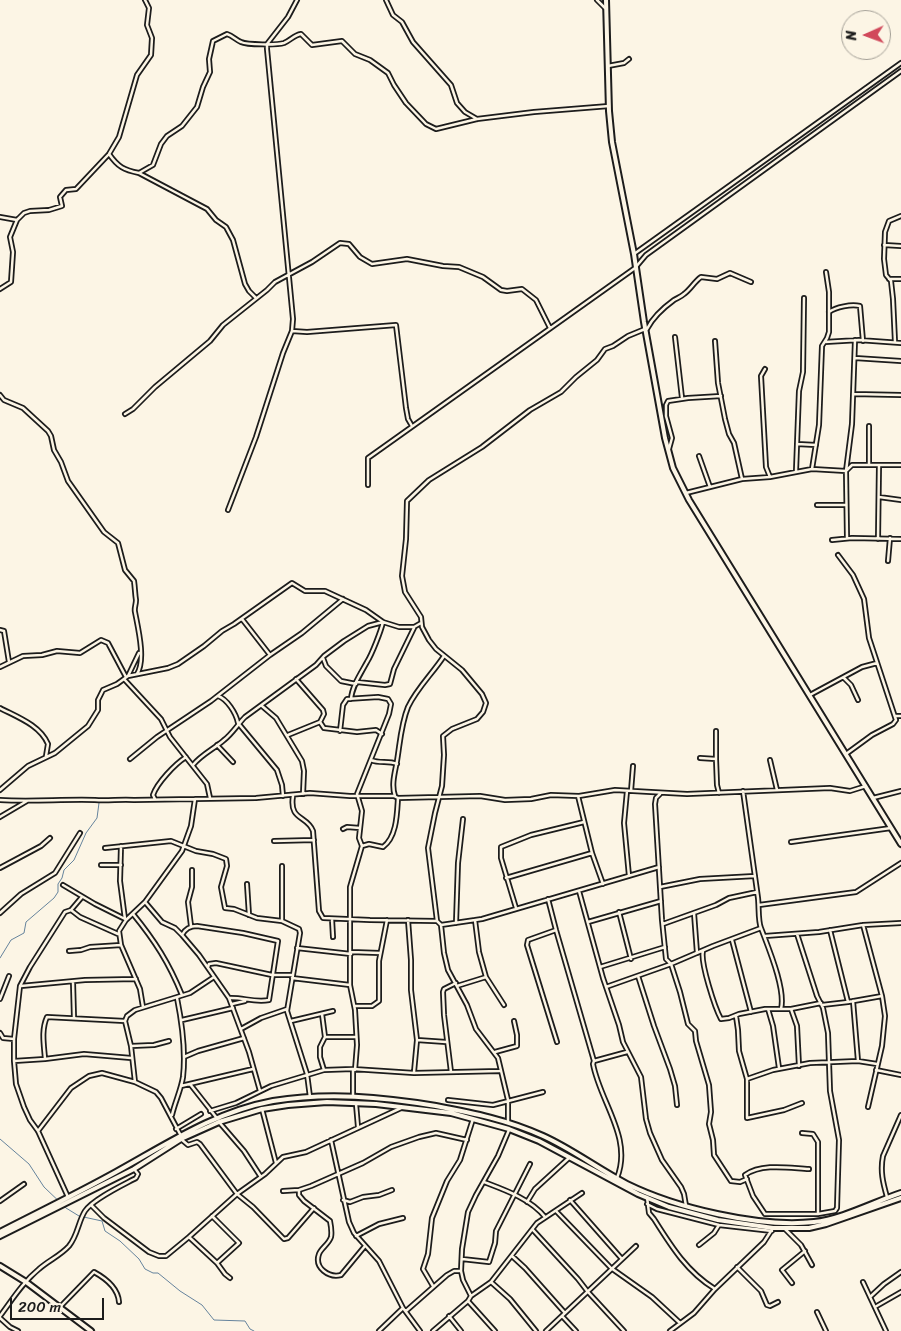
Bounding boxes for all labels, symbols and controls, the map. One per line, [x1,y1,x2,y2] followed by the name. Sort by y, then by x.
[841,10,891,60] north arrow
[839,30,864,41] text: N
[12,1288,106,1320] scale bar
[18,1294,61,1320] text: 200 m

